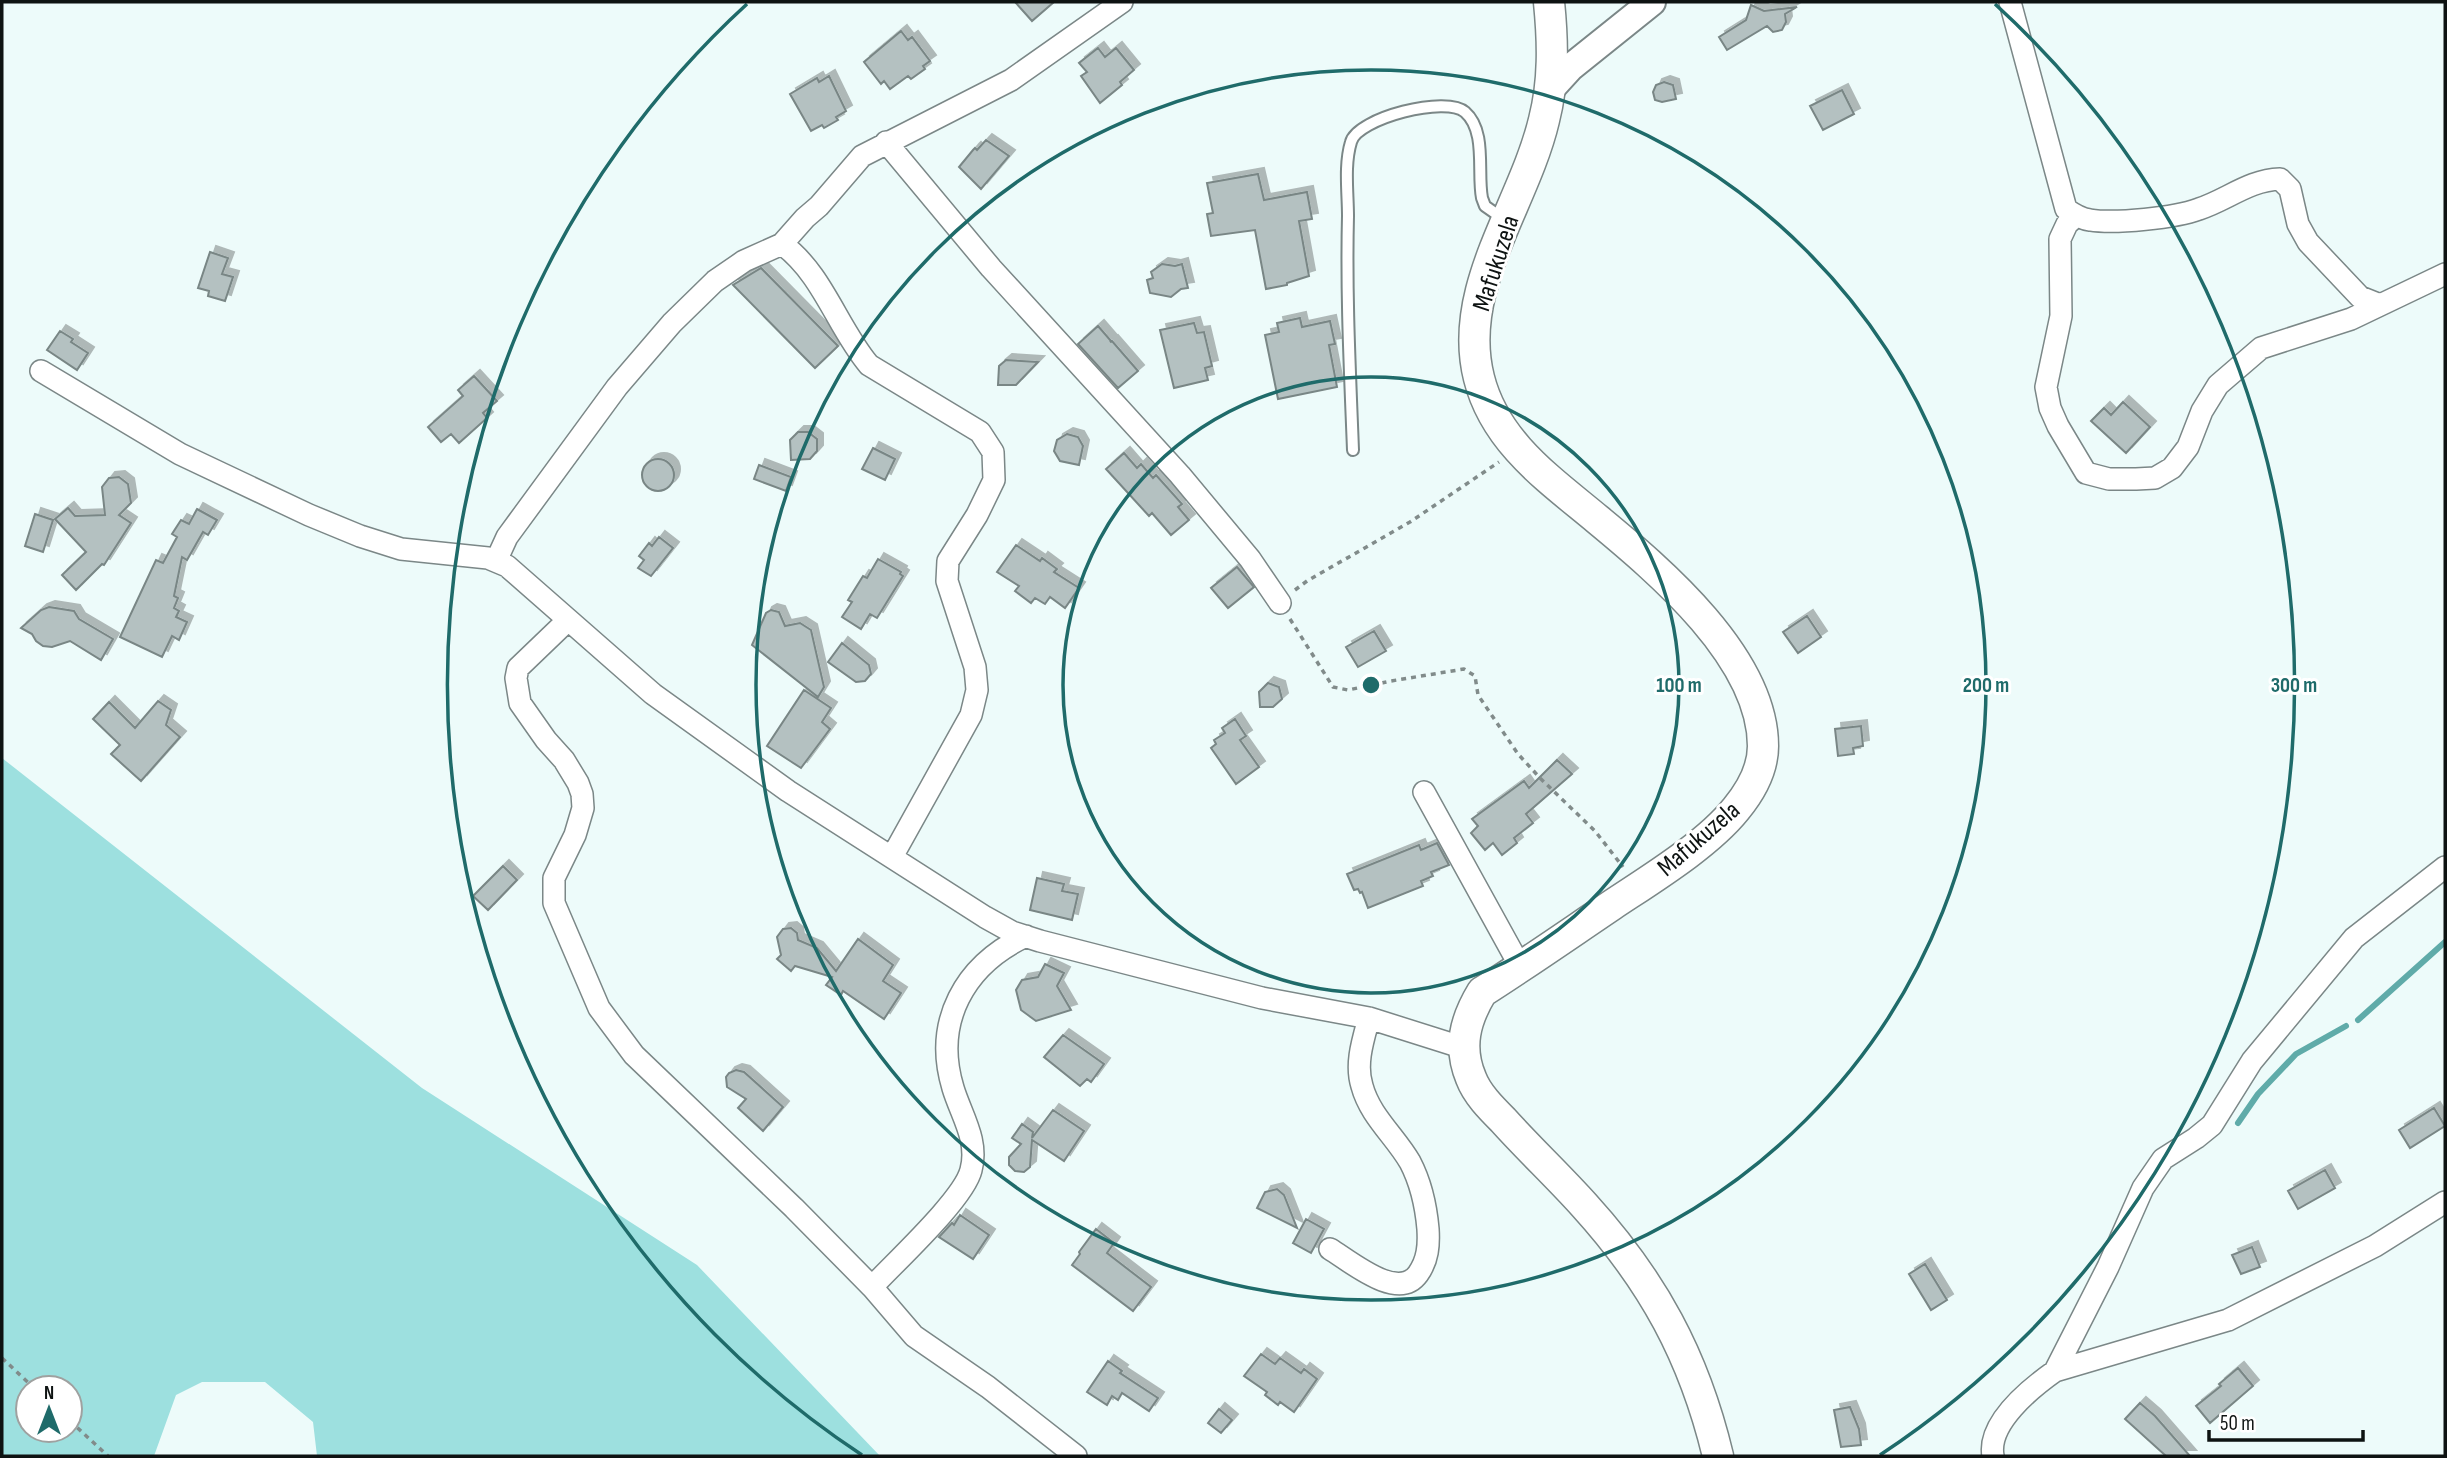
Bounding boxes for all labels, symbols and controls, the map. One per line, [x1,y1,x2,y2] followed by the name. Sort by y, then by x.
[1466,212,1526,315] street label: Mafukuzela
[1359,673,1383,697] centre of rings
[1656,673,1702,698] text: 100 m
[1963,673,2009,698] text: 200 m
[2271,673,2317,698] text: 300 m
[1651,795,1746,883] street label: Mafukuzela
[14,1374,84,1444] north arrow
[44,1382,54,1405] text: N
[2209,1398,2363,1442] scale bar
[2220,1411,2255,1436] text: 50 m

